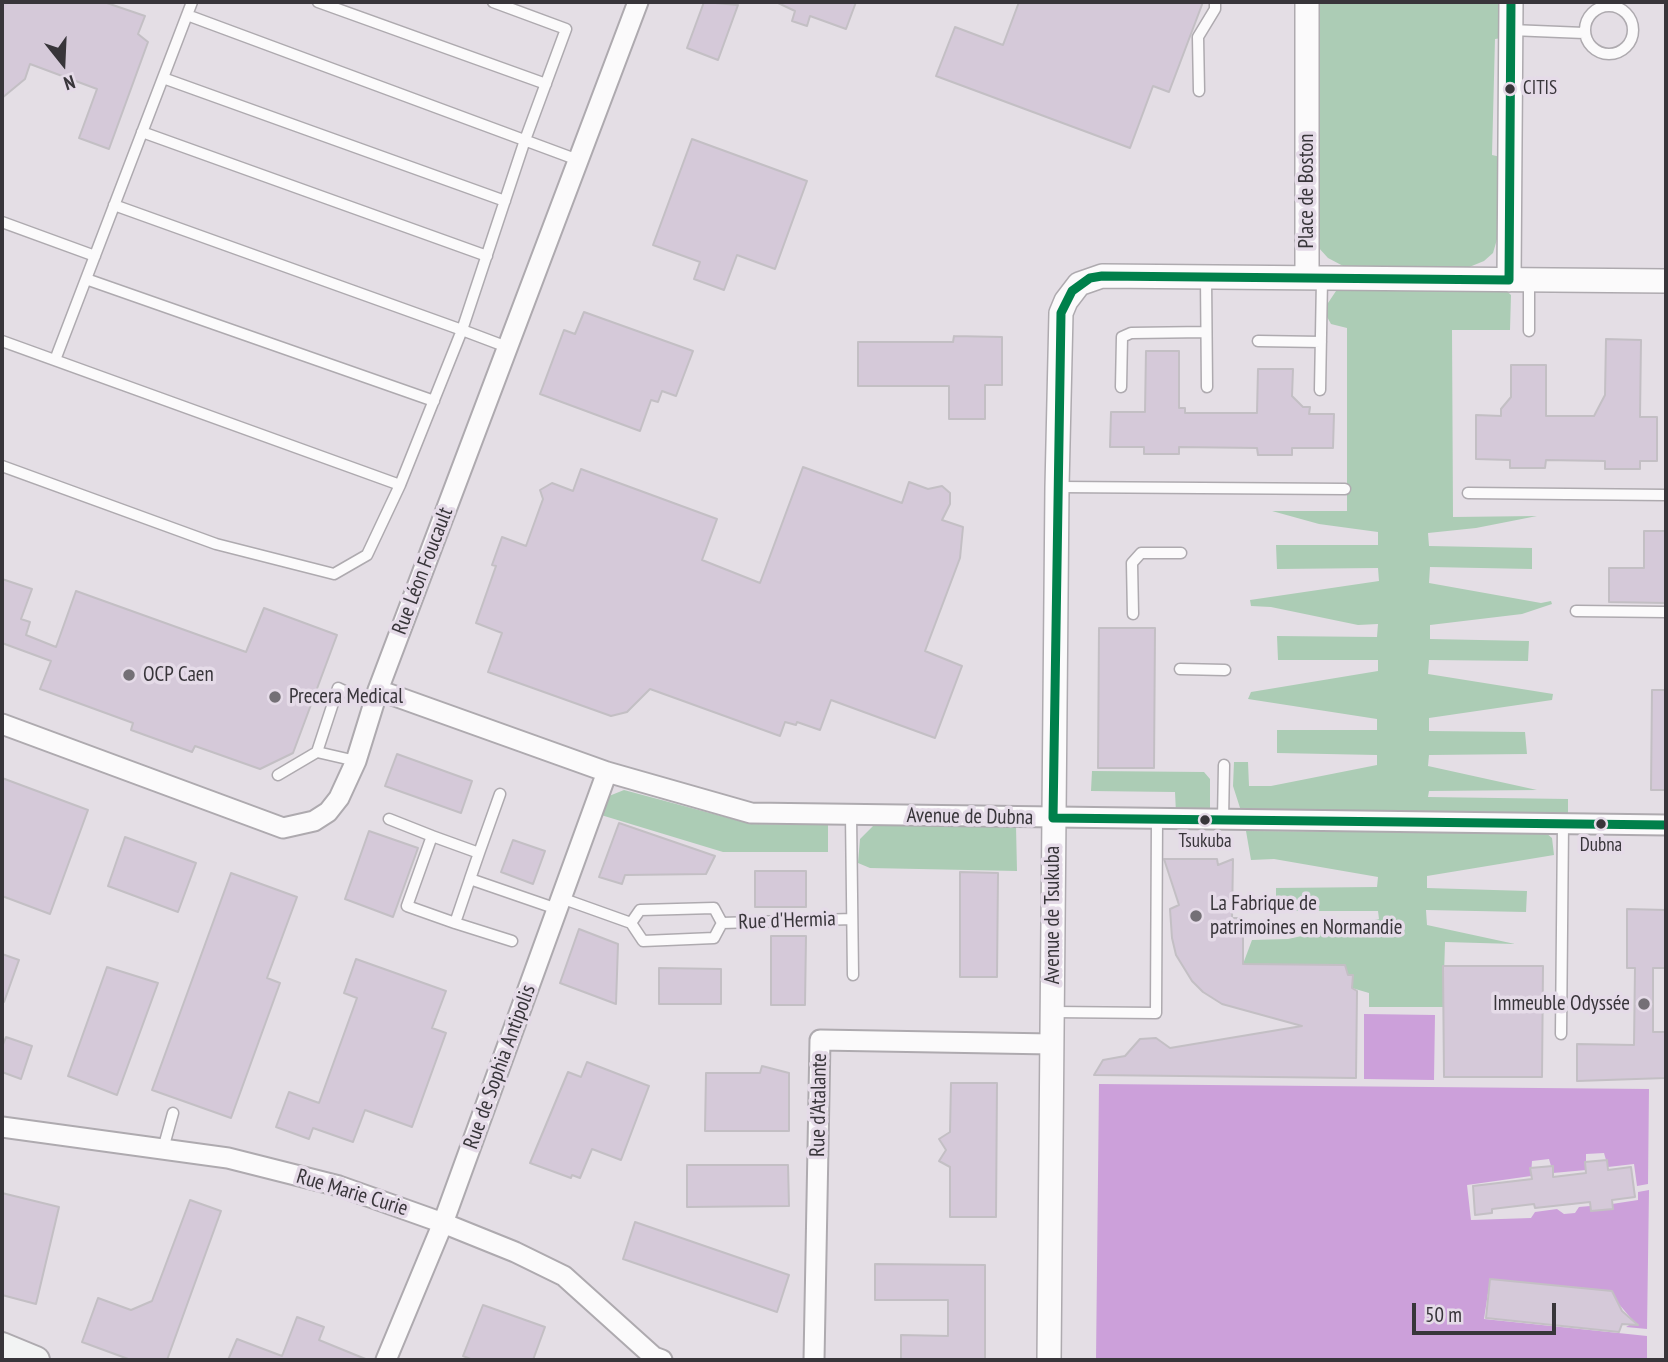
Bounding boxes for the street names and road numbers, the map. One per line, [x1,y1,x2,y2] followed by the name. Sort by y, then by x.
[1294,133,1320,249] street label: Place de Boston
[387,504,459,638] street label: Rue Léon Foucault
[906,803,1034,831] street label: Avenue de Dubna
[1040,846,1066,984] street label: Avenue de Tsukuba
[738,907,836,935] street label: Rue d'Hermia
[459,982,541,1152] street label: Rue de Sophia Antipolis
[805,1053,833,1157] street label: Rue d'Atalante
[293,1164,411,1222] street label: Rue Marie Curie

